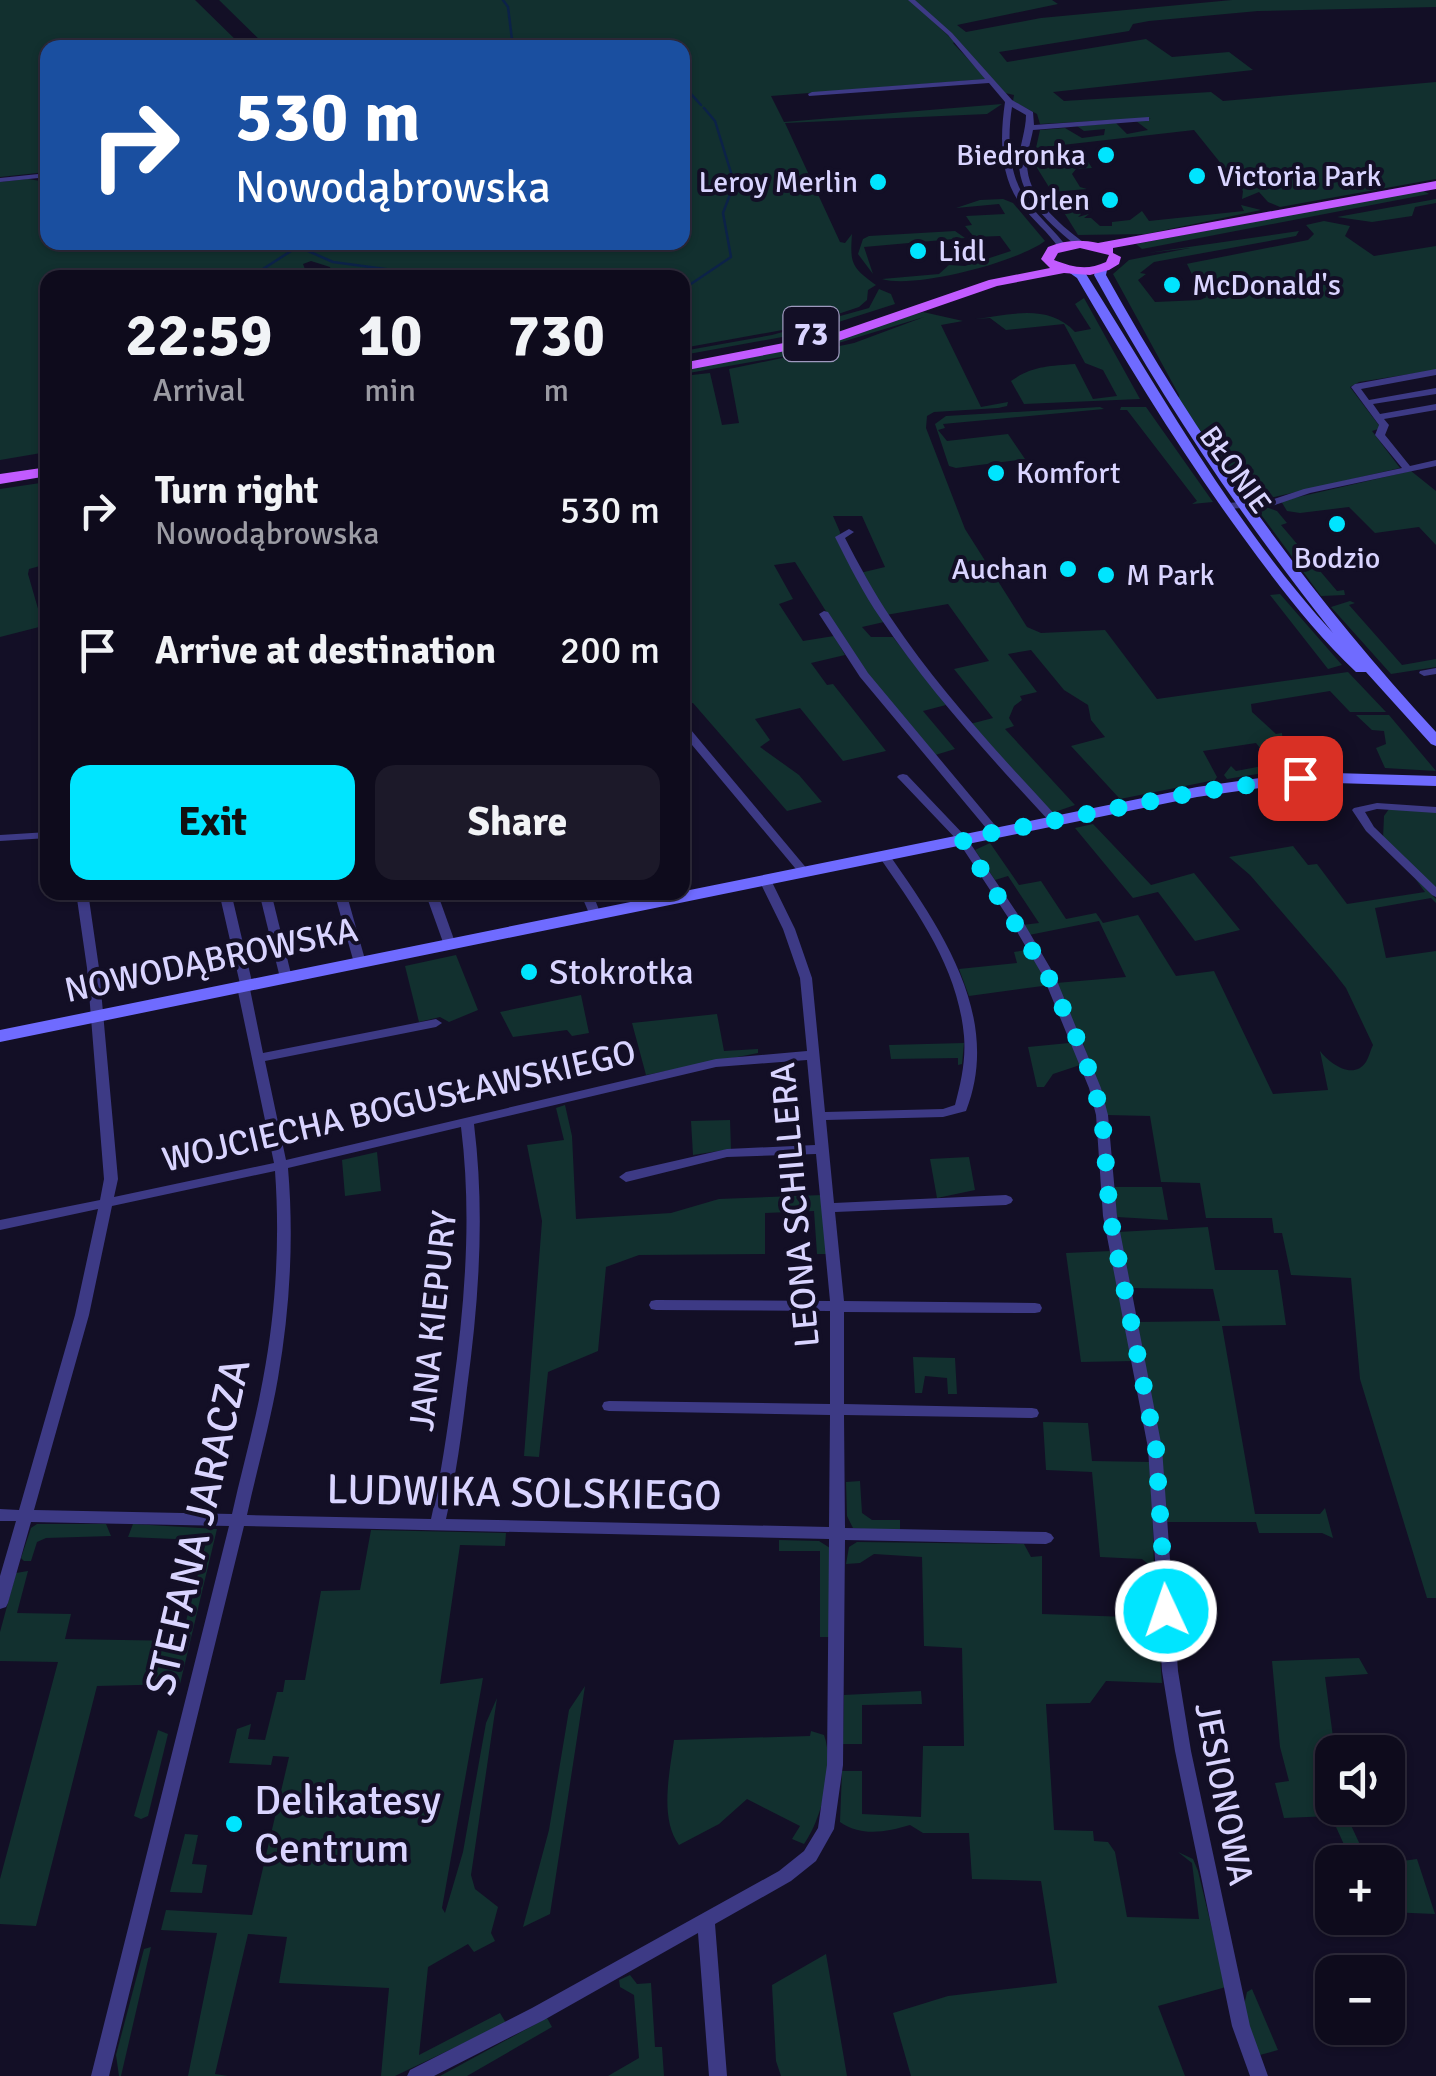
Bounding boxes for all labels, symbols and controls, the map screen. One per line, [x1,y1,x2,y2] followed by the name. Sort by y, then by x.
[235,74,420,160] text: 530 m
[70,80,200,210] icon: right
[956,137,1086,174] place label: Biedronka
[1095,144,1117,166] marker: Biedronka
[1217,158,1382,195] place label: Victoria Park
[235,160,551,215] text: Nowodąbrowska
[698,164,858,201] place label: Leroy Merlin
[1186,165,1208,187] marker: Victoria Park
[867,171,889,193] marker: Leroy Merlin
[1019,182,1090,219] place label: Orlen
[1099,189,1121,211] marker: Orlen
[938,233,986,270] place label: Lidl
[907,240,929,262] marker: Lidl
[1192,267,1341,304] place label: McDonald's
[1161,274,1183,296] marker: McDonald's
[125,299,272,373] text: 22:59
[358,299,422,373] text: 10
[508,299,605,373] text: 730
[784,307,838,361] road number: 73
[153,371,245,410] text: Arrival
[364,371,416,410] text: min
[543,371,569,410] text: m
[1191,419,1279,521] street label: BŁONIE
[1016,455,1120,492] place label: Komfort
[985,462,1007,484] marker: Komfort
[155,467,319,514] text: Turn right
[70,483,125,538] icon: right
[560,487,660,534] text: 530 m
[1326,513,1348,535] marker: Bodzio
[155,514,380,553] text: Nowodąbrowska
[1294,540,1380,577] place label: Bodzio
[952,551,1048,588] place label: Auchan
[1126,557,1214,594] place label: M Park
[1057,558,1079,580] marker: Auchan
[1095,564,1117,586] marker: M Park
[70,623,125,678] icon: arrive
[155,627,496,674] text: Arrive at destination
[560,627,660,674] text: 200 m
[1258,736,1343,821] pin
[1273,751,1328,806] icon: arrive
[70,765,355,880] button: Exit
[375,765,660,880] button: Share
[61,908,361,1012] street label: NOWODĄBROWSKA
[549,951,694,994] place label: Stokrotka
[518,961,540,983] marker: Stokrotka
[158,1031,640,1181] street label: WOJCIECHA BOGUSŁAWSKIEGO
[761,1061,829,1349] street label: LEONA SCHILLERA
[400,1208,466,1433] street label: JANA KIEPURY
[134,1354,262,1700] street label: STEFANA JARACZA
[326,1464,722,1522] street label: LUDWIKA SOLSKIEGO
[1114,1559,1218,1663] position arrow
[1185,1699,1263,1889] street label: JESIONOWA
[1315,1735,1405,2045] map controls
[1315,1735,1405,1825] button: sound
[254,1775,441,1874] place label: Delikatesy Centrum
[223,1813,245,1835] marker: Delikatesy Centrum
[1315,1845,1405,1935] button: +
[1315,1955,1405,2045] button: −

